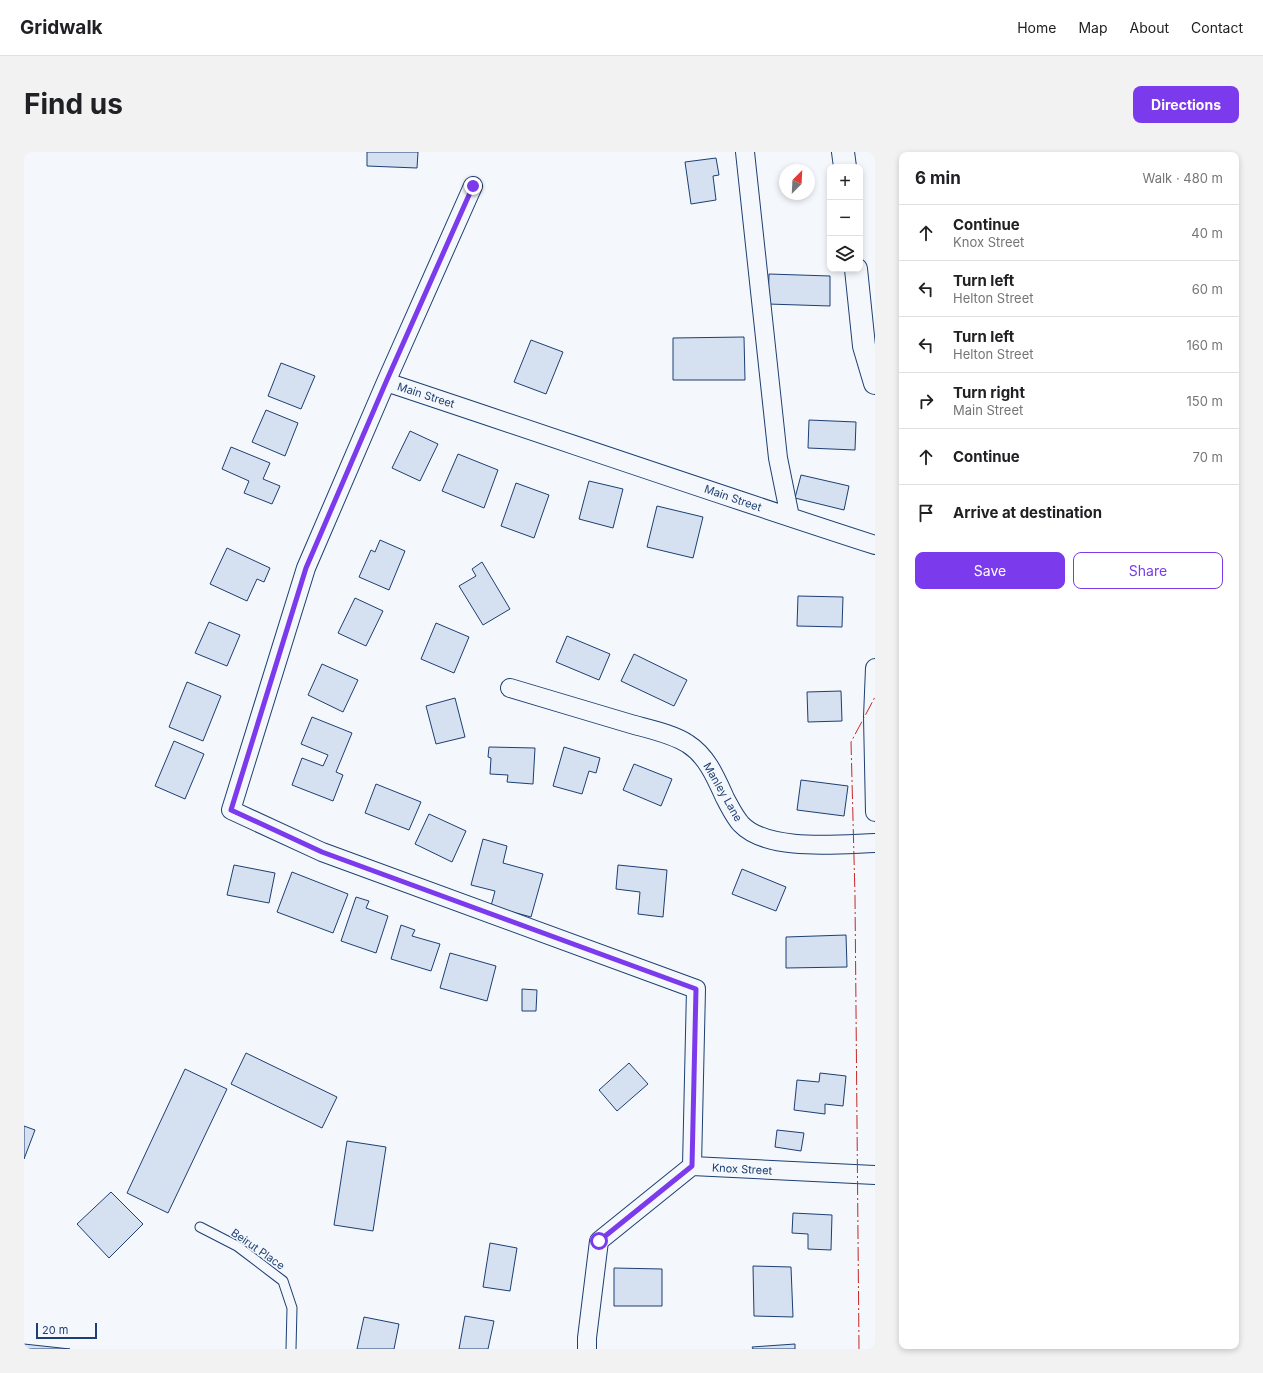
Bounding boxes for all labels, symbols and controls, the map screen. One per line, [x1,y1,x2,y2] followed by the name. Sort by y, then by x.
[20,16,103,39] text: Gridwalk
[1017,19,1056,36] text: Home
[1078,19,1108,36] text: Map
[1130,19,1169,36] text: About
[1191,19,1243,36] text: Contact
[1133,86,1239,123] button: Directions
[24,87,123,121] text: Find us
[779,164,815,200] north arrow
[827,164,863,272] map controls
[827,164,863,200] button: +
[915,168,961,188] text: 6 min
[1143,170,1223,186] text: Walk · 480 m
[464,177,482,195] route end
[827,200,863,236] button: −
[953,215,1020,234] text: Continue
[915,222,937,244] icon: ahead
[1191,225,1223,241] text: 40 m
[953,234,1024,250] text: Knox Street
[827,236,863,272] button: layers
[953,271,1014,290] text: Turn left
[915,278,937,300] icon: left
[1192,281,1223,297] text: 60 m
[953,290,1034,306] text: Helton Street
[953,327,1014,346] text: Turn left
[915,334,937,356] icon: left
[1186,337,1223,353] text: 160 m
[953,346,1034,362] text: Helton Street
[396,379,457,411] street label: Main Street
[953,383,1025,402] text: Turn right
[915,390,937,412] icon: right
[1187,393,1223,409] text: 150 m
[953,402,1023,418] text: Main Street
[915,446,937,468] icon: ahead
[953,447,1020,466] text: Continue
[1193,449,1223,465] text: 70 m
[703,482,764,514] street label: Main Street
[915,502,937,524] icon: arrive
[953,503,1102,522] text: Arrive at destination
[915,552,1065,589] button: Save
[1073,552,1223,589] button: Share
[700,760,746,824] street label: Manley Lane
[711,1160,773,1178] street label: Knox Street
[229,1225,287,1273] street label: Beirut Place
[590,1232,608,1250] route start
[36,1321,97,1340] scale bar
[42,1323,68,1337] text: 20 m

